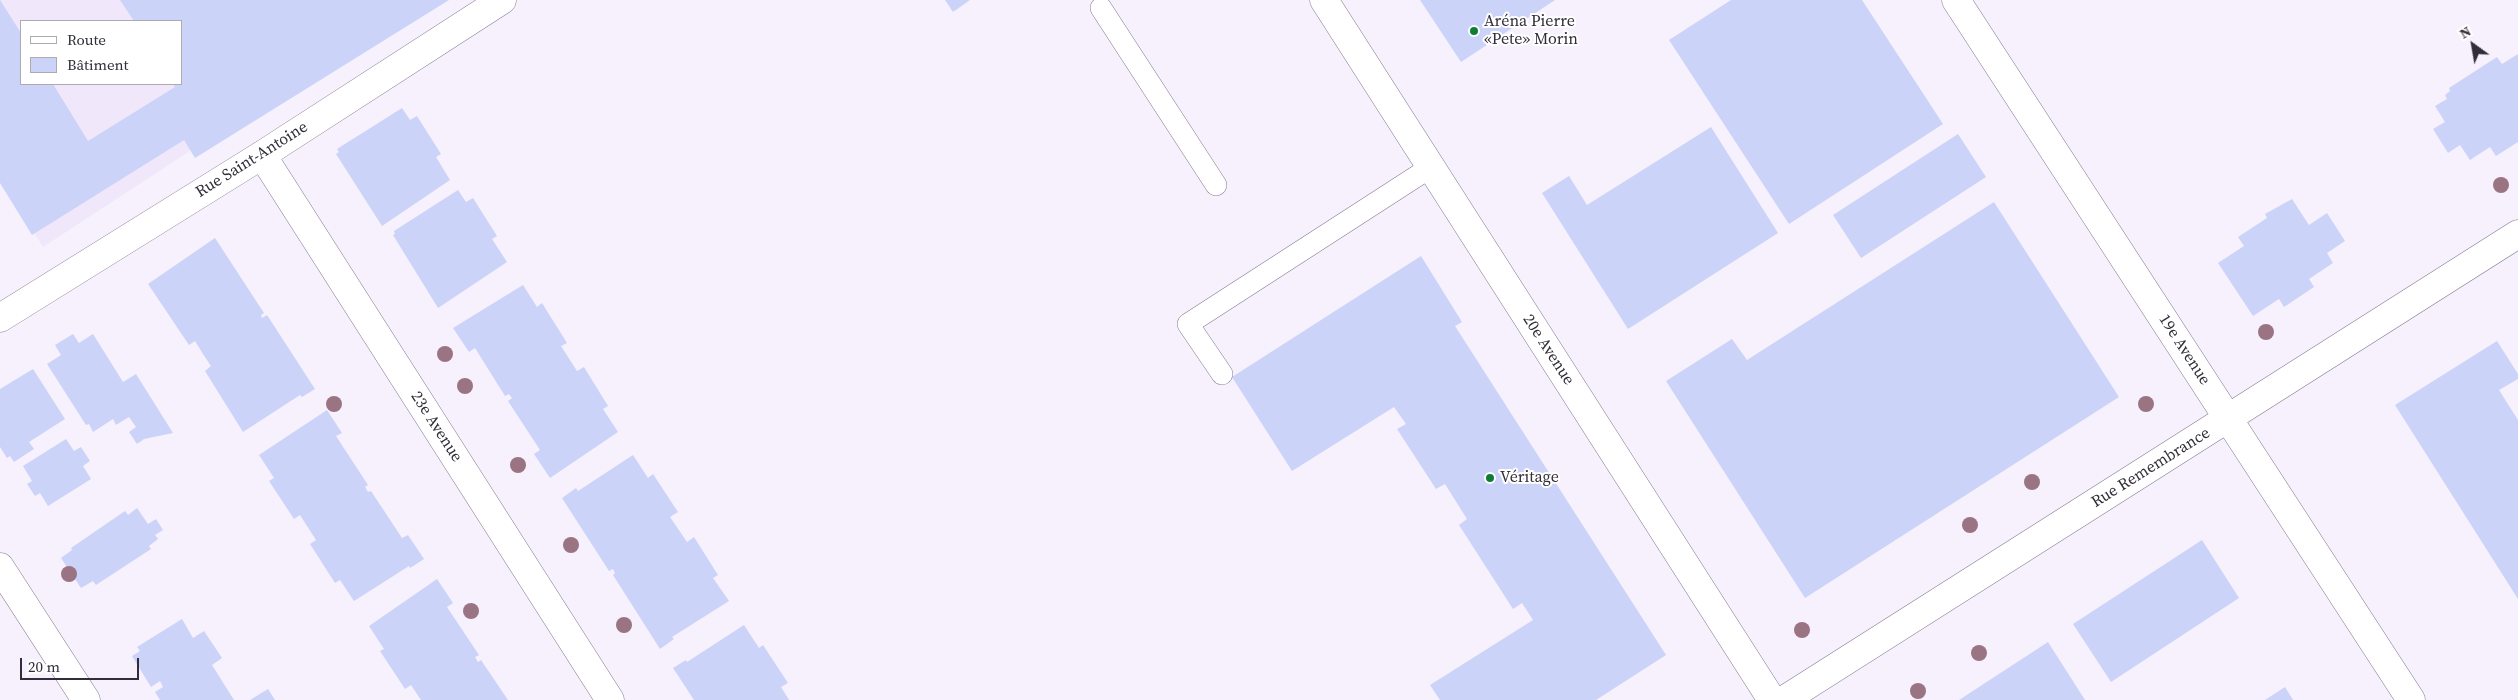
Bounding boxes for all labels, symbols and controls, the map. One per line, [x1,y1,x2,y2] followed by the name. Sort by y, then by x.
[1484,12,1578,50] place label: Aréna Pierre «Pete» Morin
[20,20,182,85] legend
[2448,20,2498,70] north arrow
[2455,21,2475,43] text: N
[1468,25,1480,37] marker: Aréna Pierre «Pete» Morin
[67,29,106,50] text: Route
[67,54,128,75] text: Bâtiment
[192,118,312,202] street label: Rue Saint-Antoine
[1518,311,1578,389] street label: 20e Avenue
[2154,311,2214,389] street label: 19e Avenue
[406,388,466,466] street label: 23e Avenue
[2088,424,2214,512] street label: Rue Remembrance
[1500,468,1559,488] place label: Véritage
[1484,472,1496,484] marker: Véritage
[22,648,141,680] scale bar
[28,656,60,677] text: 20 m

